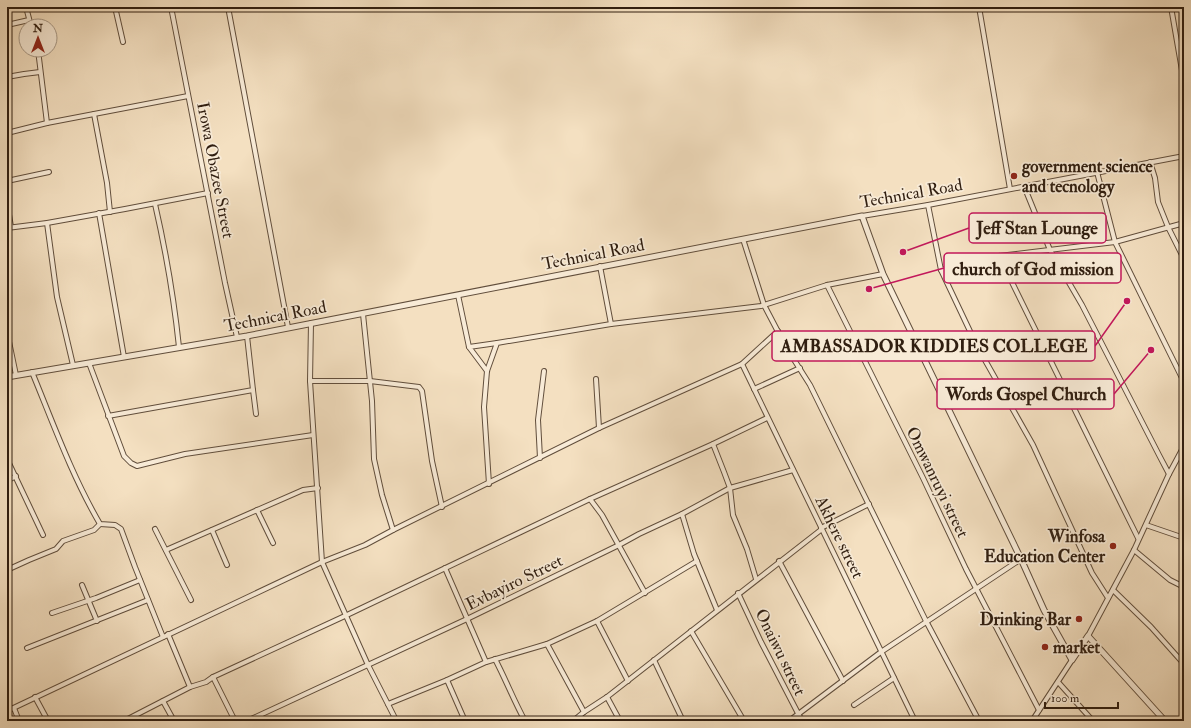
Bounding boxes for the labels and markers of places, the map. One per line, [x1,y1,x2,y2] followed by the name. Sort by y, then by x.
[1021,156,1154,198] place label: government science and tecnology
[1009,171,1019,181] marker: government science and tecnology
[969,213,1106,243] callout: Jeff Stan Lounge
[944,253,1121,283] callout: church of God mission
[772,331,1095,361] callout: AMBASSADOR KIDDIES COLLEGE
[937,379,1114,409] callout: Words Gospel Church
[984,526,1106,567] place label: Winfosa Education Center
[1108,541,1118,551] marker: Winfosa Education Center
[980,609,1072,631] place label: Drinking Bar
[1074,614,1084,624] marker: Drinking Bar
[1053,637,1100,658] place label: market
[1040,642,1050,652] marker: market

